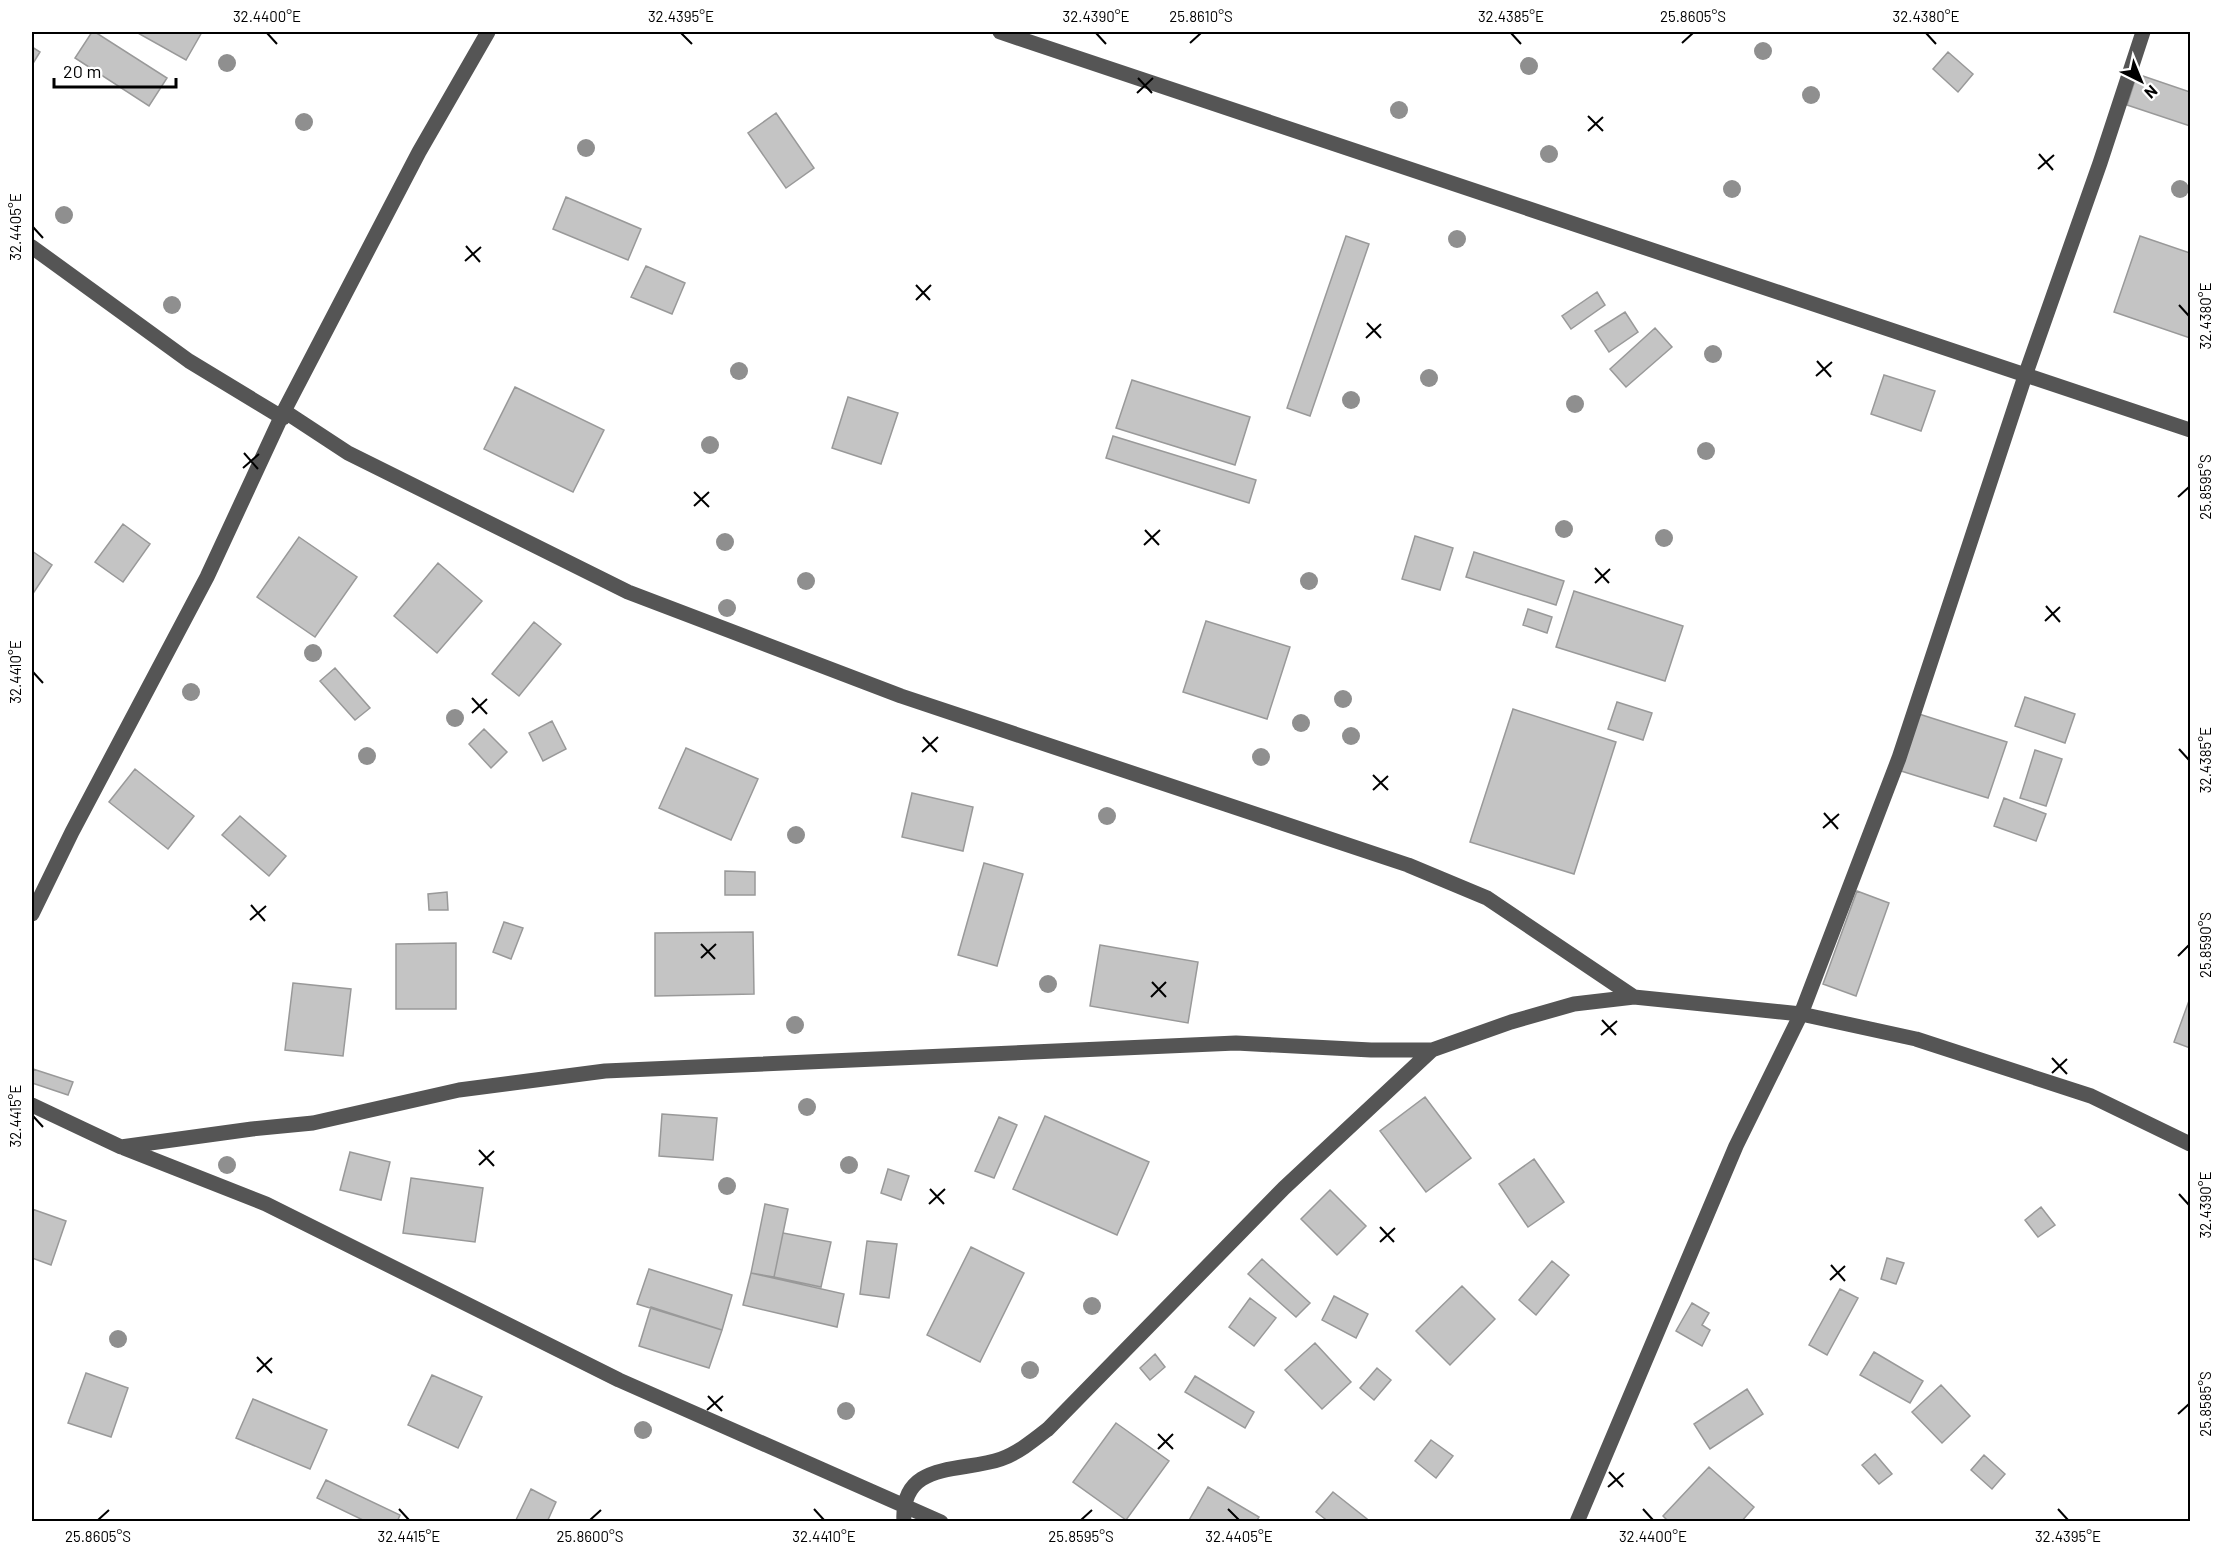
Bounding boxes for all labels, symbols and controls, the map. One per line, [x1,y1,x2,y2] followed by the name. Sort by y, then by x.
[233,7,301,25] text: 32.4400°E
[648,7,714,25] text: 32.4395°E
[1062,7,1130,25] text: 32.4390°E
[1169,7,1233,25] text: 25.8610°S
[1478,7,1544,25] text: 32.4385°E
[1660,7,1726,25] text: 25.8605°S
[1892,7,1960,25] text: 32.4380°E
[54,51,176,89] scale bar
[2111,51,2171,111] north arrow
[63,60,101,82] text: 20 m
[2141,82,2162,103] text: N
[6,193,24,261] text: 32.4405°E
[2196,282,2214,350] text: 32.4380°E
[2196,454,2214,520] text: 25.8595°S
[6,640,24,704] text: 32.4410°E
[2196,727,2214,793] text: 32.4385°E
[2196,912,2214,978] text: 25.8590°S
[6,1085,24,1147] text: 32.4415°E
[2196,1171,2214,1239] text: 32.4390°E
[2196,1371,2214,1437] text: 25.8585°S
[65,1527,131,1545] text: 25.8605°S
[378,1527,440,1545] text: 32.4415°E
[557,1527,623,1545] text: 25.8600°S
[792,1527,856,1545] text: 32.4410°E
[1048,1527,1114,1545] text: 25.8595°S
[1205,1527,1273,1545] text: 32.4405°E
[1619,1527,1687,1545] text: 32.4400°E
[2035,1527,2101,1545] text: 32.4395°E

